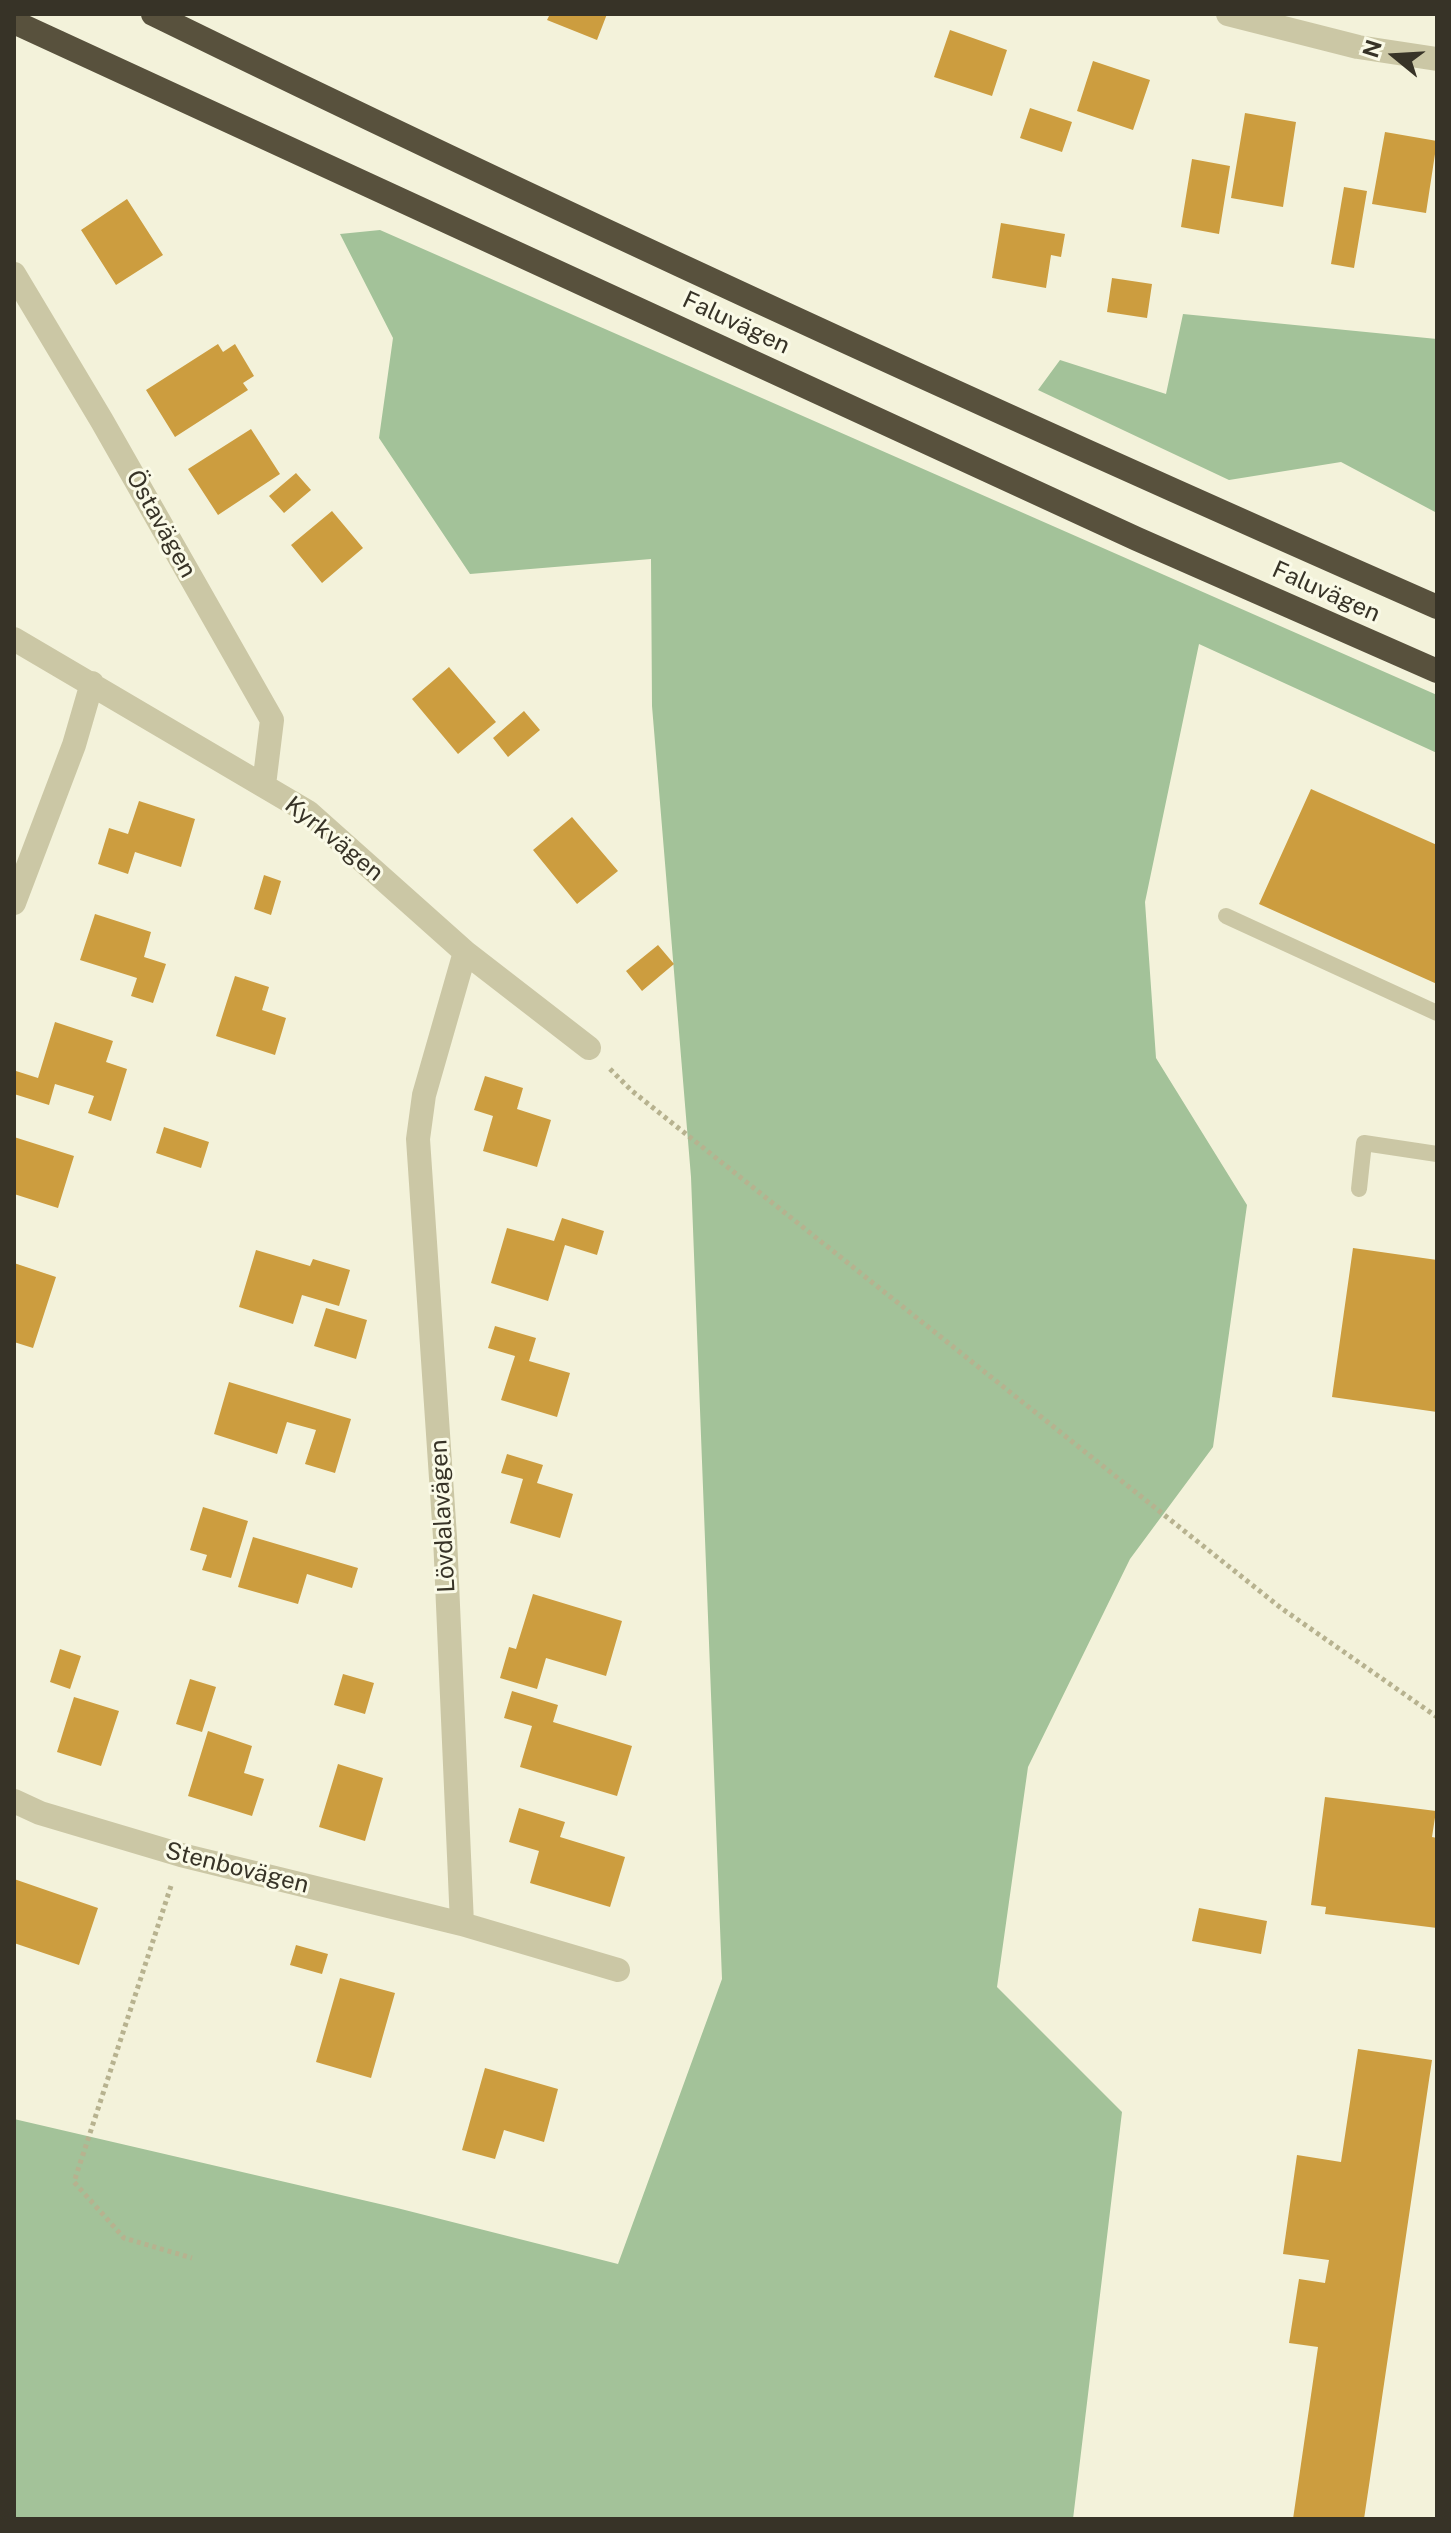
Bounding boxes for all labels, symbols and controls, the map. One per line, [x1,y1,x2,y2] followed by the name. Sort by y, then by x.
[1355,16,1435,96] north arrow
[1357,36,1387,61] text: N
[678,286,794,360] street label: Faluvägen
[120,465,202,583] street label: Östavägen
[1268,555,1384,629] street label: Faluvägen
[279,791,389,887] street label: Kyrkvägen
[425,1439,461,1593] street label: Lövdalavägen
[162,1836,312,1900] street label: Stenbovägen

